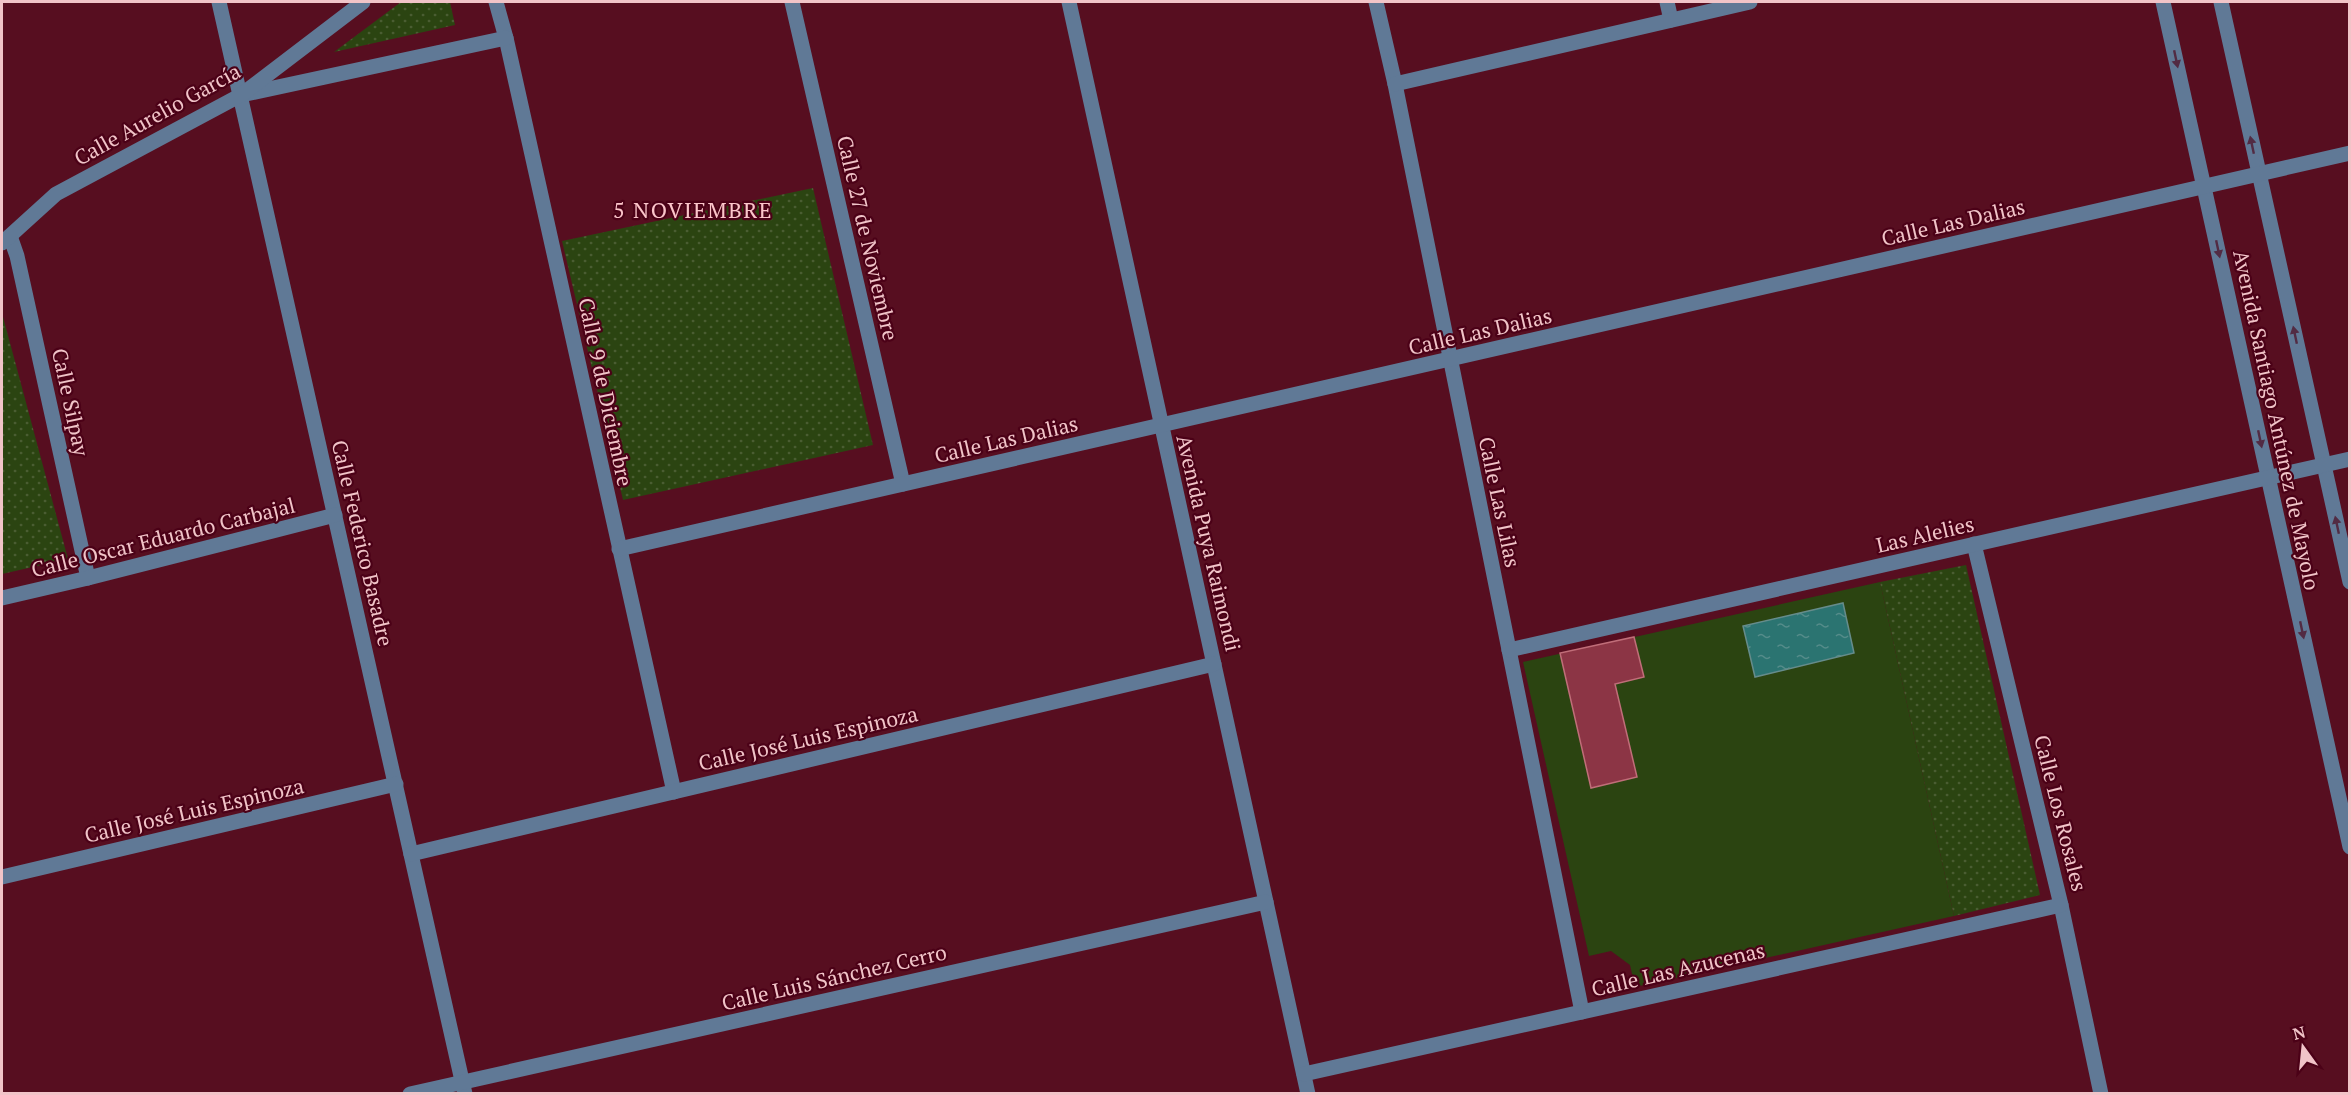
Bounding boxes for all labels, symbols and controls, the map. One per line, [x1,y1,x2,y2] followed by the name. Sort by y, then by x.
[2172,49,2181,68] one-way arrow
[69,56,246,171] street label: Calle Aurelio García
[831,133,905,343] street label: Calle 27 de Noviembre
[2247,135,2257,154] one-way arrow
[1878,192,2028,252] street label: Calle Las Dalias
[613,195,773,224] district label: 5 NOVIEMBRE
[2214,240,2223,259] one-way arrow
[2227,247,2327,593] street label: Avenida Santiago Antúnez de Mayolo
[572,295,640,489] street label: Calle 9 de Diciembre
[1405,301,1555,361] street label: Calle Las Dalias
[2289,326,2299,344] one-way arrow
[46,346,96,459] street label: Calle Silpay
[931,409,1081,469] street label: Calle Las Dalias
[2256,430,2265,449] one-way arrow
[1170,432,1248,654] street label: Avenida Puya Raimondi
[1473,434,1527,570] street label: Calle Las Lilas
[326,437,400,649] street label: Calle Federico Basadre
[28,491,298,583] street label: Calle Oscar Eduardo Carbajal
[1873,509,1977,559] street label: Las Alelies
[2332,516,2341,535] one-way arrow
[2297,621,2307,639] one-way arrow
[696,699,921,777] street label: Calle José Luis Espinoza
[2028,732,2094,894] street label: Calle Los Rosales
[82,771,307,849] street label: Calle José Luis Espinoza
[1589,935,1767,1003] street label: Calle Las Azucenas
[719,937,949,1017] street label: Calle Luis Sánchez Cerro
[2273,1017,2333,1077] north arrow
[2290,1020,2308,1045] text: N

